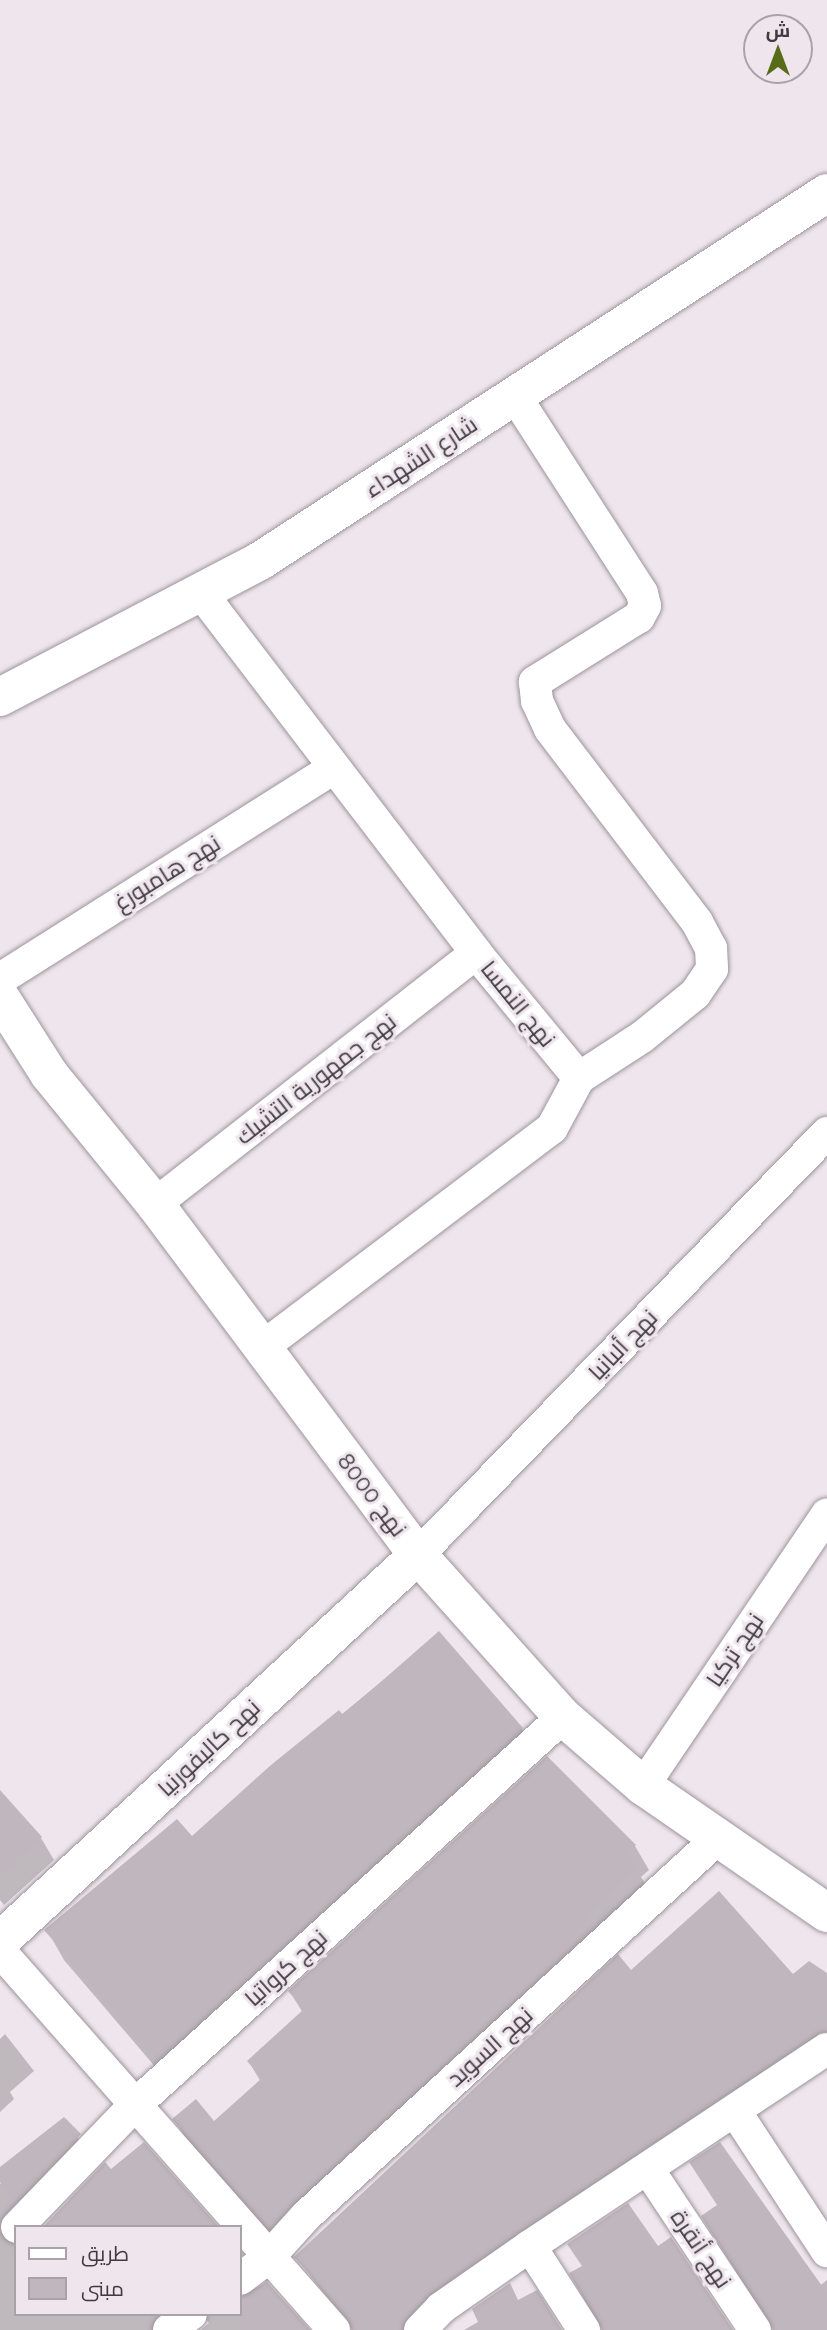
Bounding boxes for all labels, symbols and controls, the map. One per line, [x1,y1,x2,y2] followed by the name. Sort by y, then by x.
[743,14,813,84] north arrow
[766,19,790,41] text: ش
[359,410,483,504] street label: شارع الشهداء
[109,829,225,917] street label: نهج هامبورغ
[475,955,561,1053] street label: نهج النمسا
[230,1008,402,1150] street label: نهج جمهورية التشيك
[583,1304,663,1386] street label: نهج ألبانيا
[332,1448,412,1542] street label: نهج 8000
[700,1608,770,1692] street label: نهج تركيا
[152,1694,266,1802] street label: نهح كاليفورنيا
[239,1924,333,2012] street label: نهج كرواتيا
[442,2001,538,2093] street label: نهج السويد
[665,2204,737,2294] street label: نهج أنقرة
[14,2225,242,2316] legend
[81,2241,129,2266] text: طريق
[81,2276,124,2301] text: مبنى

